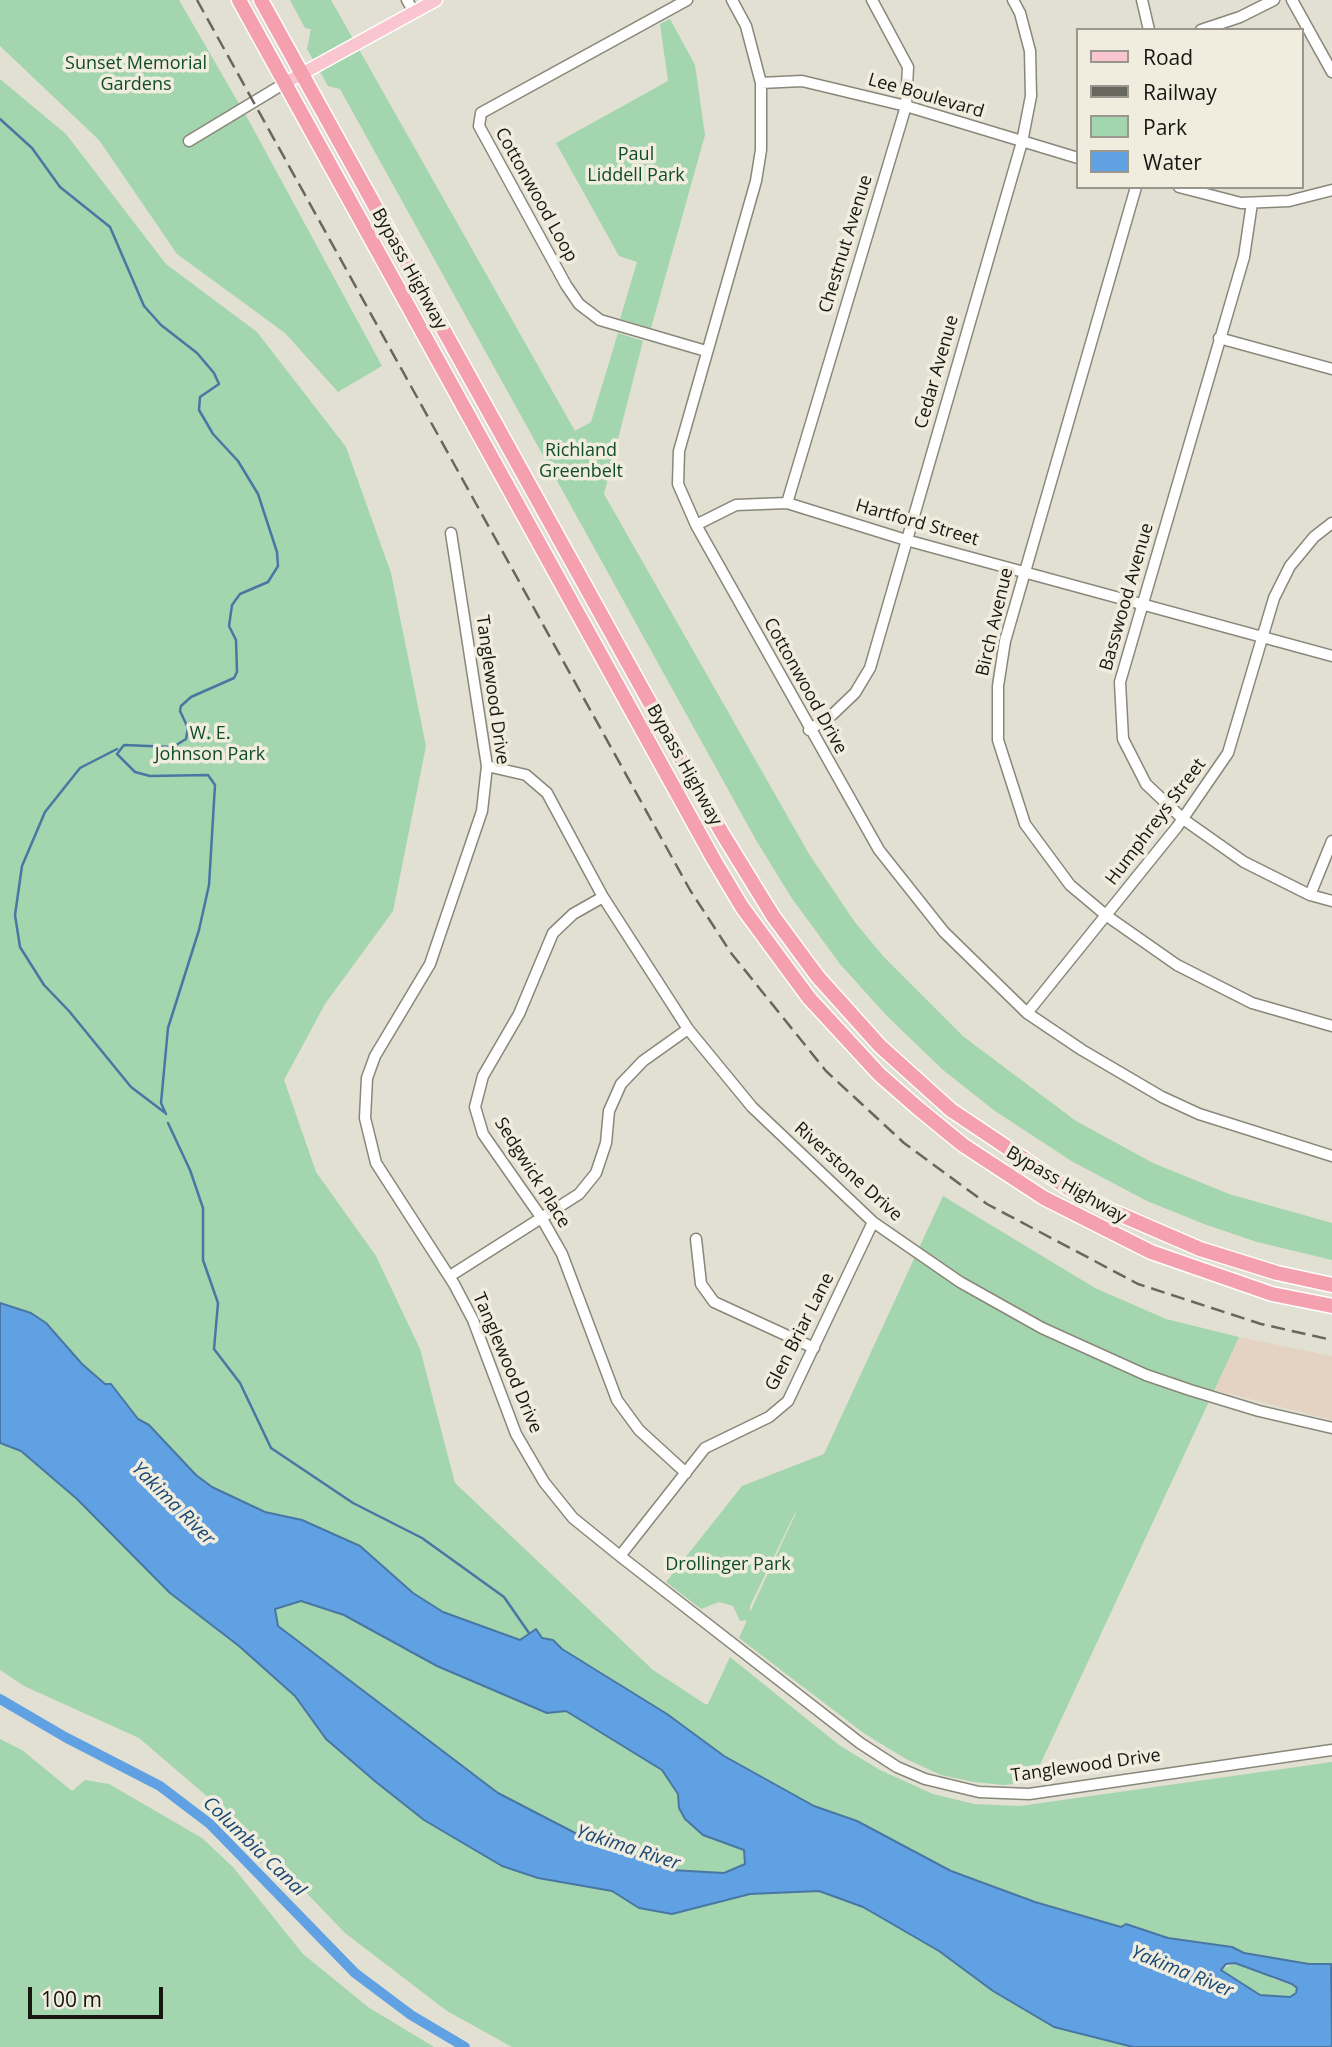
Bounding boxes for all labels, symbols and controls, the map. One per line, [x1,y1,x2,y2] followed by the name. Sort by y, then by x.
[1076,28,1304,189] legend
[1143,43,1193,71] text: Road
[65,53,207,96] park label: Sunset Memorial Gardens
[865,69,987,123] street label: Lee Boulevard
[1143,78,1217,106] text: Railway
[1143,113,1187,141] text: Park
[490,124,582,266] street label: Cottonwood Loop
[587,144,685,186] park label: Paul Liddell Park
[1143,148,1202,176] text: Water
[815,172,877,316] street label: Chestnut Avenue
[367,205,451,333] street label: Bypass Highway
[910,313,964,431] street label: Cedar Avenue
[539,440,623,482] park label: Richland Greenbelt
[853,495,981,551] street label: Hartford Street
[1096,521,1158,673] street label: Basswood Avenue
[972,566,1018,678] street label: Birch Avenue
[471,614,513,766] street label: Tanglewood Drive
[759,614,851,758] street label: Cottonwood Drive
[642,701,726,829] street label: Bypass Highway
[155,723,265,766] park label: W. E. Johnson Park
[1101,754,1211,890] street label: Humphreys Street
[489,1114,575,1232] street label: Sedgwick Place
[790,1118,906,1226] street label: Riverstone Drive
[1002,1142,1130,1228] street label: Bypass Highway
[761,1269,839,1395] street label: Glen Briar Lane
[468,1289,546,1437] street label: Tanglewood Drive
[127,1458,219,1550] water label: Yakima River
[665,1554,791,1576] park label: Drollinger Park
[1010,1745,1162,1787] street label: Tanglewood Drive
[198,1792,310,1902] water label: Columbia Canal
[573,1820,683,1876] water label: Yakima River
[1128,1941,1236,2003] water label: Yakima River
[32,1974,166,2018] scale bar
[41,1985,102,2013] text: 100 m

